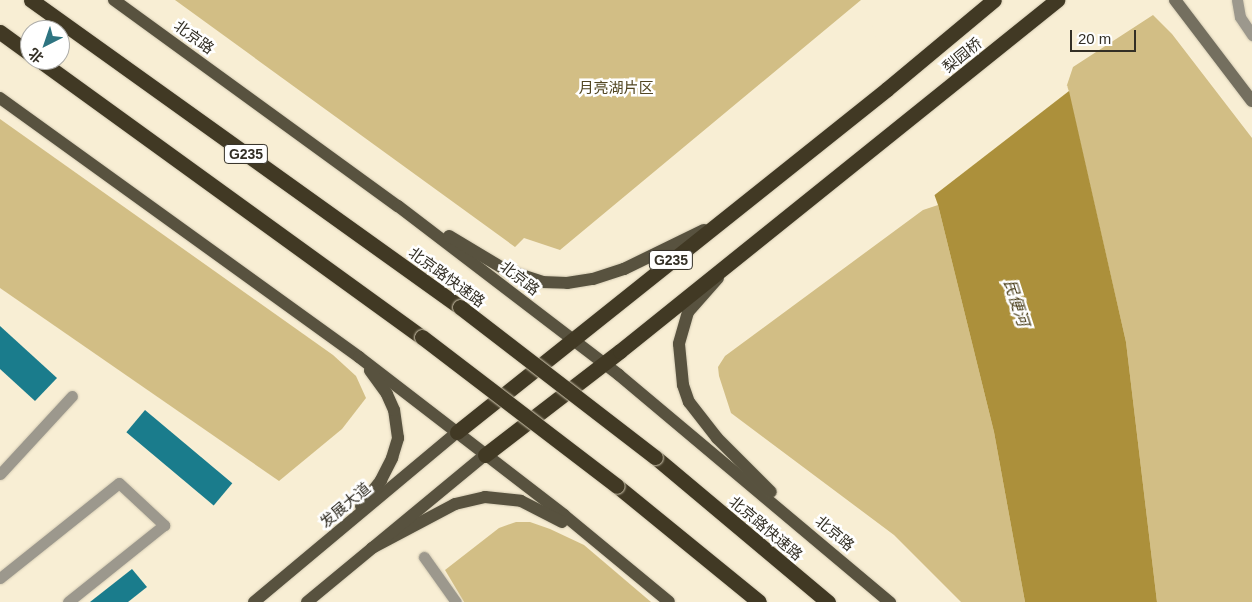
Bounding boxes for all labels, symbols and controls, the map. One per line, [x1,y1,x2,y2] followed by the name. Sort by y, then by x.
[171,16,217,58] street label: 北京路
[20,20,70,70] north arrow
[1072,20,1138,52] scale bar
[1078,30,1111,47] text: 20 m
[939,34,985,76] street label: 梨园桥
[25,45,46,66] text: 北
[579,79,653,97] park label: 月亮湖片区
[224,142,268,166] road number: G235
[405,243,489,311] street label: 北京路快速路
[648,248,694,272] road number: G235
[497,257,543,299] street label: 北京路
[999,277,1033,329] water label: 民便河
[316,479,374,531] street label: 发展大道
[726,492,806,564] street label: 北京路快速路
[812,512,858,554] street label: 北京路

